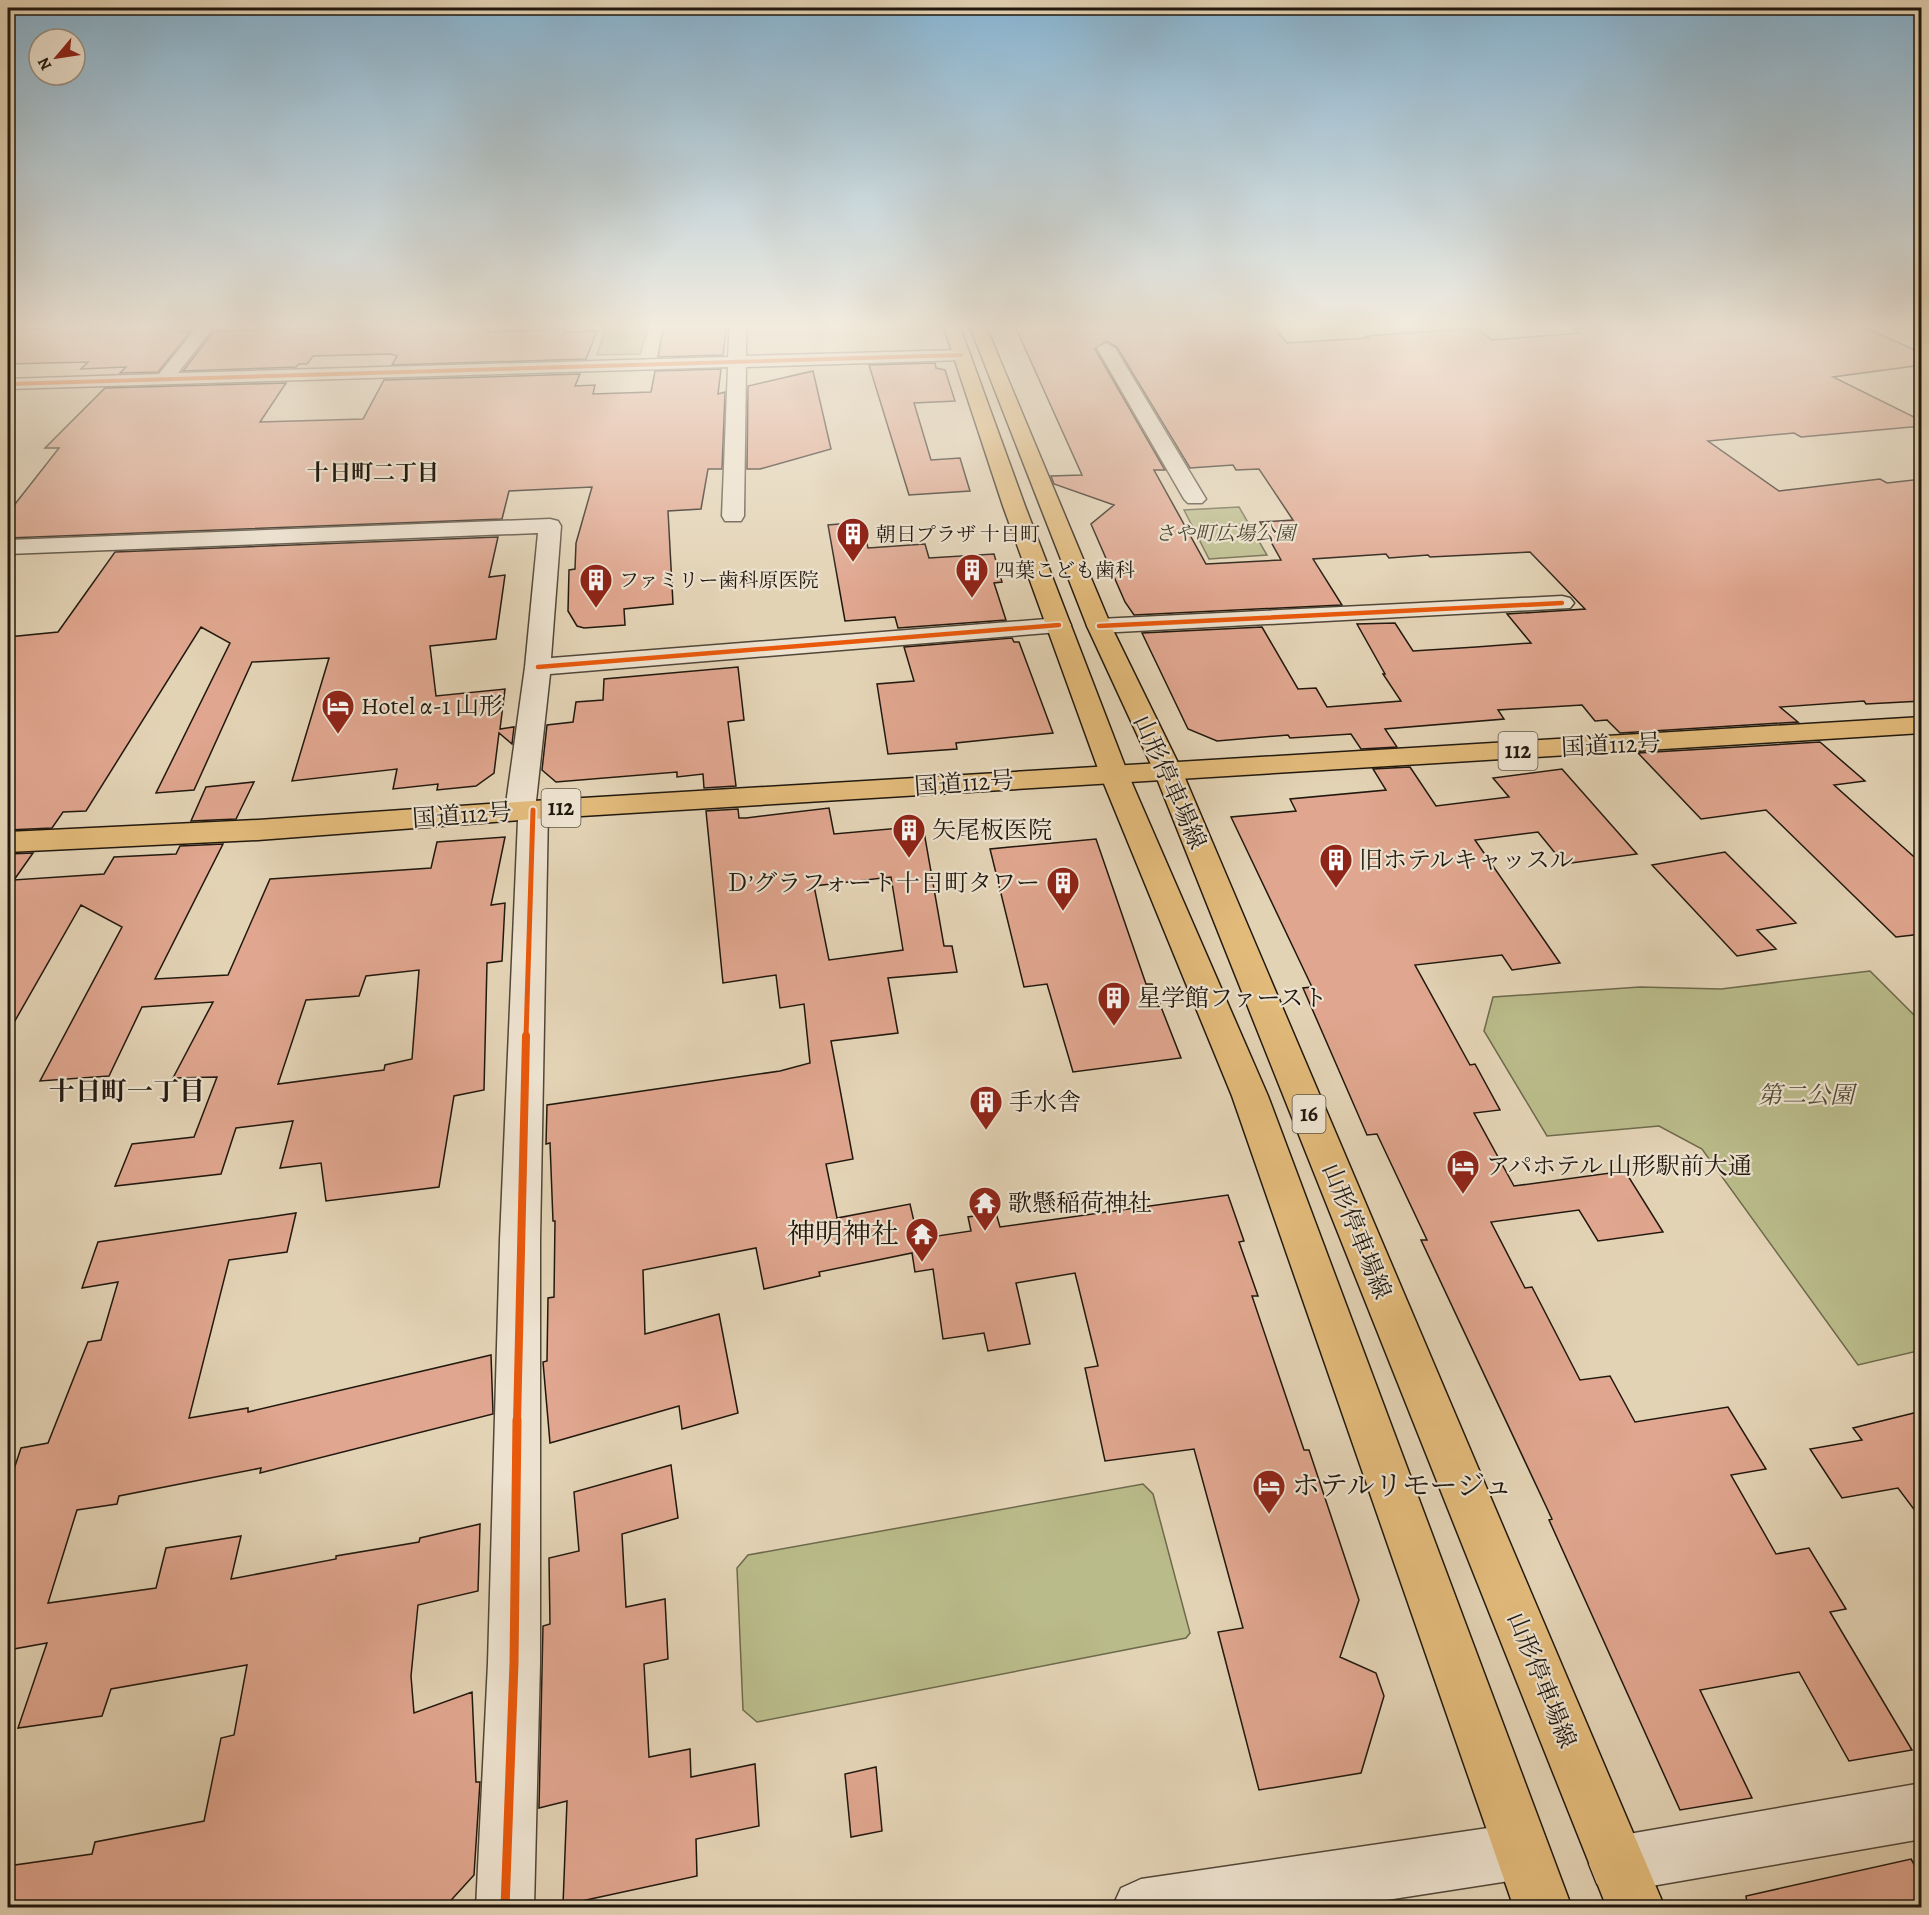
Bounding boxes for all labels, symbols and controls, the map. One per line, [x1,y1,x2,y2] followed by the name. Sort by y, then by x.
[27,27,87,87] north arrow
[32,53,57,74] text: N
[307,458,439,488] district label: 十日町二丁目
[835,516,871,563] building icon: 朝日プラザ 十日町
[1155,520,1298,547] park label: さや町広場公園
[876,521,1040,548] place label: 朝日プラザ 十日町
[954,552,990,599] building icon: 四葉こども歯科
[995,557,1135,584] place label: 四葉こども歯科
[578,562,614,609] building icon: ファミリー歯科原医院
[619,567,819,594] place label: ファミリー歯科原医院
[320,688,356,735] hotel icon: Hotel α-1 山形
[361,690,503,722] place label: Hotel α-1 山形
[1126,710,1214,854] street label: 山形停車場線
[1560,726,1662,764] street label: 国道112号
[1498,732,1538,770] road number: 112
[913,764,1015,802] street label: 国道112号
[542,789,580,827] road number: 112
[411,796,513,834] street label: 国道112号
[891,812,927,859] building icon: 矢尾板医院
[932,814,1052,846] place label: 矢尾板医院
[1318,842,1354,889] building icon: 旧ホテルキャッスル
[1359,844,1574,876] place label: 旧ホテルキャッスル
[1045,865,1081,912] building icon: Ｄ’グラフォート十日町タワー
[725,867,1040,899] place label: Ｄ’グラフォート十日町タワー
[1096,980,1132,1027] building icon: 星学館ファースト
[1137,982,1327,1014] place label: 星学館ファースト
[49,1074,205,1109] district label: 十日町一丁目
[1758,1079,1858,1111] park label: 第二公園
[968,1084,1004,1131] building icon: 手水舎
[1009,1086,1081,1118] place label: 手水舎
[1292,1095,1326,1133] road number: 16
[1445,1148,1481,1195] hotel icon: アパホテル 山形駅前大通
[1486,1150,1752,1182] place label: アパホテル 山形駅前大通
[1315,1158,1399,1304] street label: 山形停車場線
[967,1185,1003,1232] temple icon: 歌懸稲荷神社
[1008,1187,1152,1219] place label: 歌懸稲荷神社
[787,1215,899,1253] place label: 神明神社
[904,1216,940,1263] temple icon: 神明神社
[1292,1467,1512,1505] place label: ホテルリモージュ
[1251,1468,1287,1515] hotel icon: ホテルリモージュ
[1500,1607,1584,1753] street label: 山形停車場線

